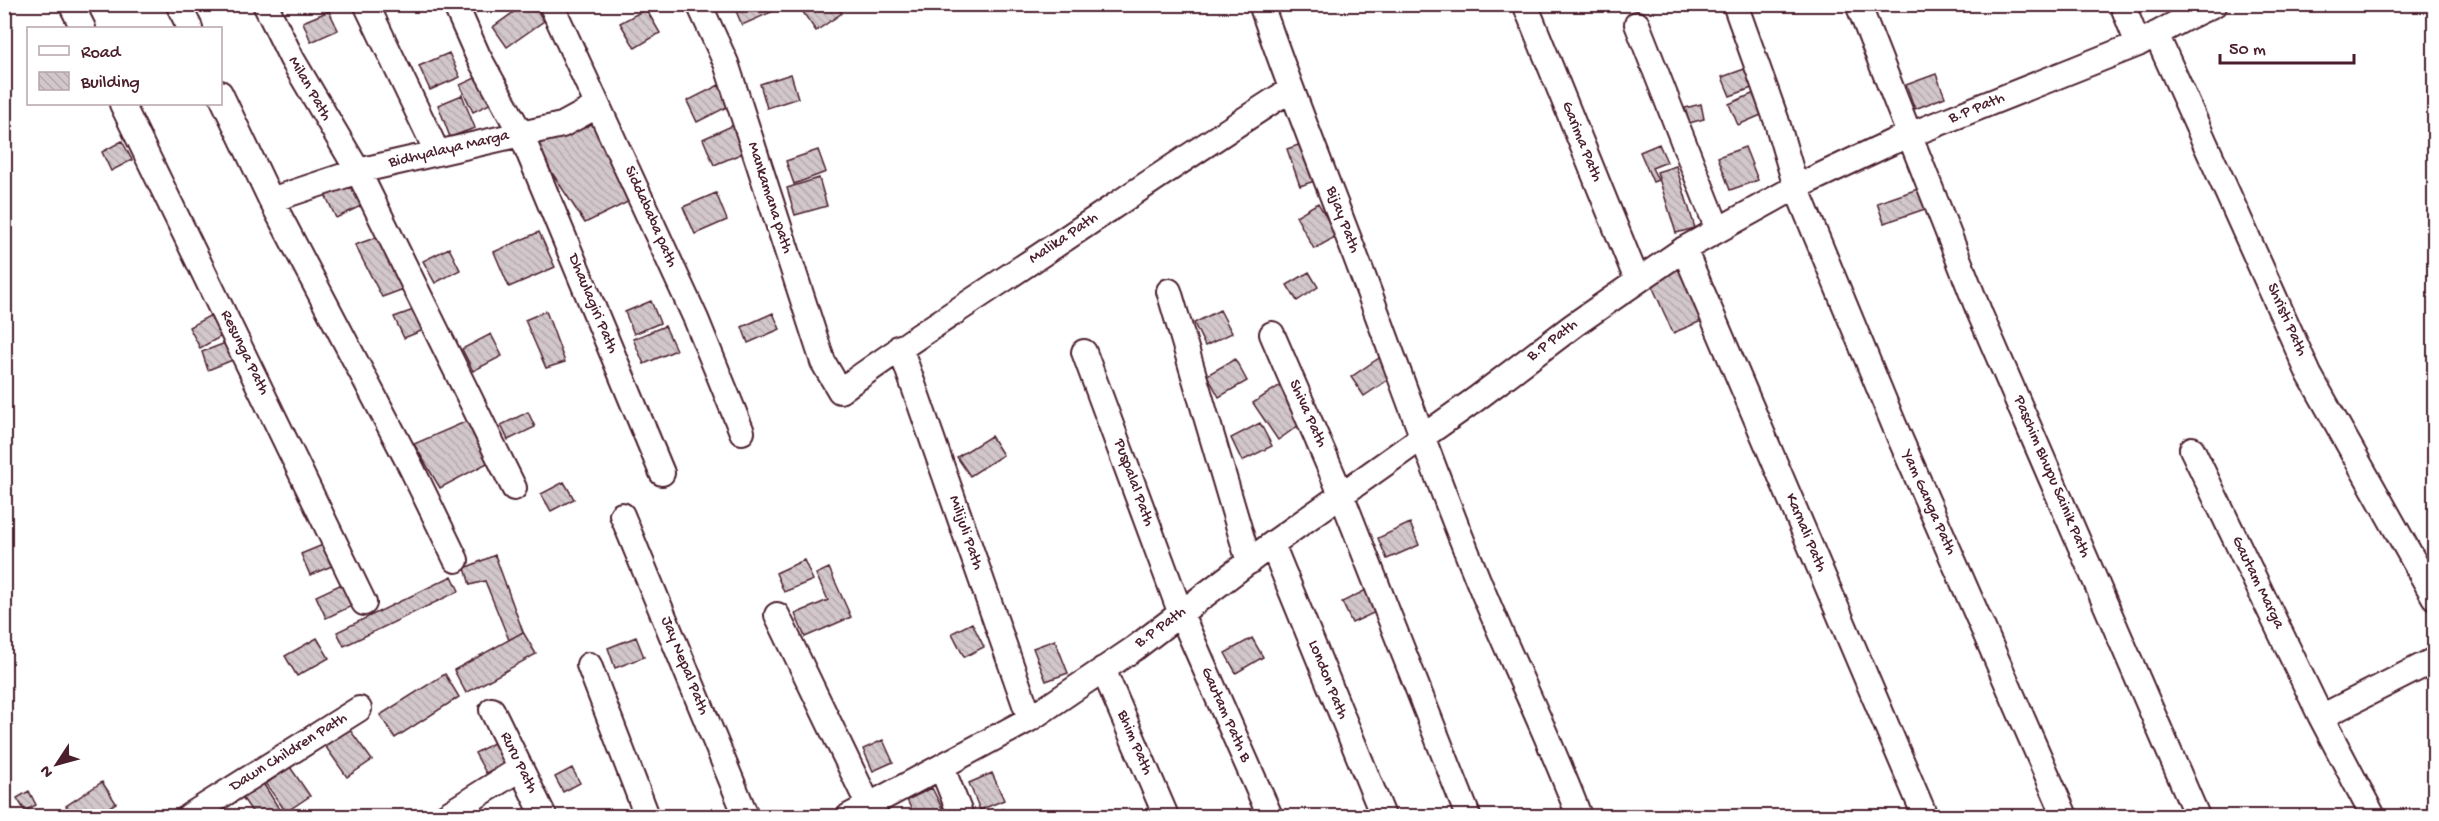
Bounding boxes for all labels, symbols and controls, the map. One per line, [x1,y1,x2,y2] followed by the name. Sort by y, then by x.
[27,27,222,105] legend
[2220,27,2354,65] scale bar
[2229,40,2266,61] text: 50 m
[81,43,122,64] text: Road
[283,53,335,125] street label: Milan Path
[80,73,140,94] text: Building
[1945,89,2008,129] street label: B.P Path
[1556,99,1606,185] street label: Garima Path
[386,127,512,173] street label: Bidhyalaya Marga
[742,140,796,256] street label: Mankamana path
[619,163,681,271] street label: Siddababa path
[1320,183,1364,256] street label: Bijay Path
[1026,209,1103,269] street label: Malika Path
[562,251,622,357] street label: Dhaulagiri Path
[2262,281,2311,360] street label: Shristi Path
[215,307,273,399] street label: Resunga Path
[1523,316,1582,367] street label: B.P Path
[1284,377,1330,451] street label: Shiva Path
[2008,392,2094,561] street label: Paschim Bhupu Sainik Path
[1108,436,1158,530] street label: Puspalal Path
[1896,446,1960,559] street label: Yam Ganga Path
[1780,491,1830,575] street label: Karnali Path
[943,493,987,573] street label: Milijuli Path
[2226,534,2288,633] street label: Gautam Marga
[1131,603,1191,654] street label: B.P Path
[656,614,713,718] street label: Jay Nepal Path
[1303,638,1352,723] street label: London Path
[1196,665,1255,766] street label: Gautam Path B
[1112,707,1156,778] street label: Bhim Path
[226,709,352,797] street label: Dawn Children Path
[495,729,541,797] street label: Ruru Path
[27,734,87,794] north arrow
[37,761,58,781] text: N

